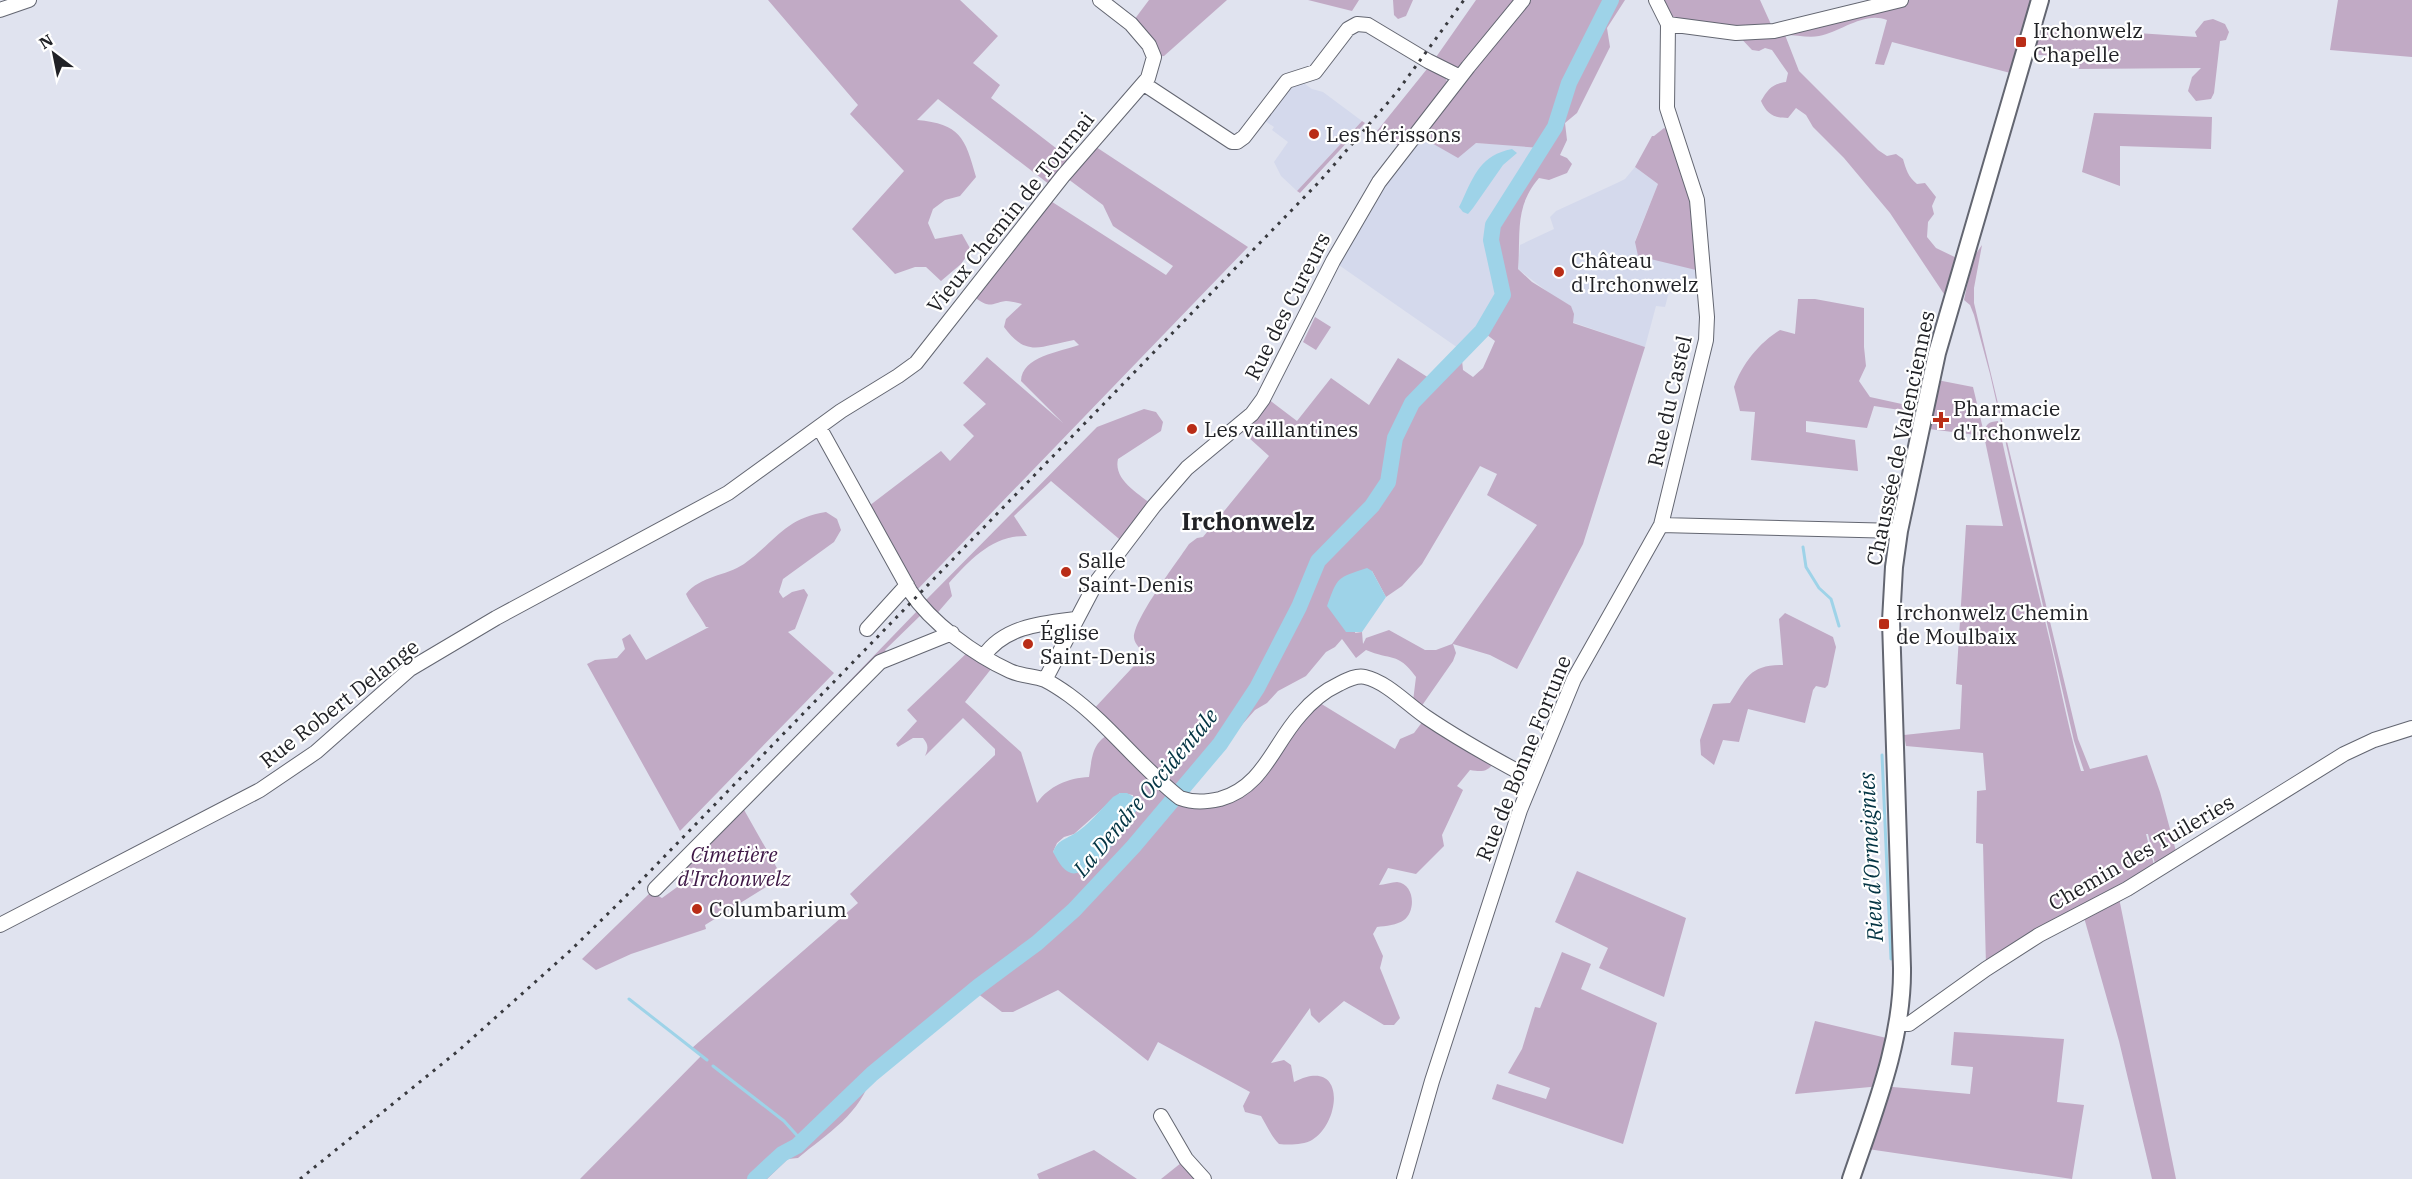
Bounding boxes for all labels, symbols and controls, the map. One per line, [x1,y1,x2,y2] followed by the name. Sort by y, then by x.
[2033,16,2143,68] place label: Irchonwelz Chapelle
[24,24,84,84] north arrow
[35,29,57,53] text: N
[2014,35,2028,49] marker: Irchonwelz Chapelle
[920,106,1100,318] street label: Vieux Chemin de Tournai
[1326,120,1461,148] place label: Les hérissons
[1307,127,1321,141] marker: Les hérissons
[1238,227,1336,385] street label: Rue des Cureurs
[1571,246,1699,298] place label: Château d'Irchonwelz
[1552,265,1566,279] marker: Château d'Irchonwelz
[1859,308,1941,568] street label: Chaussée de Valenciennes
[1640,333,1698,469] street label: Rue du Castel
[1953,394,2081,446] place label: Pharmacie d'Irchonwelz
[1934,413,1948,427] marker: Pharmacie d'Irchonwelz
[1204,415,1358,443] place label: Les vaillantines
[1185,422,1199,436] marker: Les vaillantines
[1181,505,1315,537] district label: Irchonwelz
[1078,546,1193,598] place label: Salle Saint-Denis
[1059,565,1073,579] marker: Salle Saint-Denis
[1896,598,2089,650] place label: Irchonwelz Chemin de Moulbaix
[1877,617,1891,631] marker: Irchonwelz Chemin de Moulbaix
[1040,618,1155,670] place label: Église Saint-Denis
[254,632,424,774] street label: Rue Robert Delange
[1021,637,1035,651] marker: Église Saint-Denis
[1469,651,1577,865] street label: Rue de Bonne Fortune
[1065,702,1224,883] water label: La Dendre Occidentale
[1851,771,1889,944] water label: Rieu d'Ormeignies
[2043,787,2239,917] street label: Chemin des Tuileries
[677,840,791,892] park label: Cimetière d'Irchonwelz
[709,895,847,923] place label: Columbarium
[690,902,704,916] marker: Columbarium

